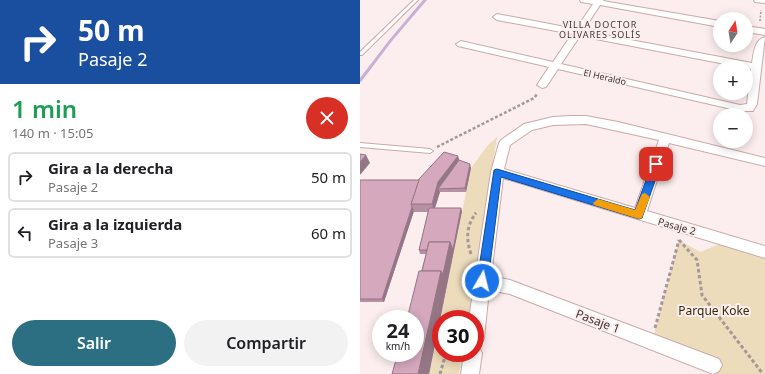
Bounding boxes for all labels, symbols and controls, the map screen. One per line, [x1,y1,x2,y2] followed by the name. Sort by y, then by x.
[78,11,145,49] text: 50 m
[713,12,753,52] north arrow
[713,12,753,148] map controls
[12,16,64,68] icon: right
[559,18,641,41] district label: VILLA DOCTOR OLIVARES SOLÍS
[78,47,147,71] text: Pasaje 2
[713,60,753,100] button: +
[582,66,628,88] street label: El Heraldo
[12,92,77,125] text: 1 min
[306,97,348,139] button: close
[713,108,753,148] button: −
[12,124,93,142] text: 140 m · 15:05
[639,147,673,181] pin
[645,153,667,175] icon: arrive
[48,158,173,178] text: Gira a la derecha
[14,166,36,188] icon: right
[311,167,346,187] text: 50 m
[48,178,98,196] text: Pasaje 2
[48,214,182,234] text: Gira a la izquierda
[657,214,698,238] street label: Pasaje 2
[14,222,36,244] icon: left
[311,223,346,243] text: 60 m
[48,234,98,252] text: Pasaje 3
[461,260,503,302] position arrow
[678,302,750,319] park label: Parque Koke
[573,305,623,337] street label: Pasaje 1
[432,310,484,362] speed limit sign: 30
[387,317,409,344] text: 24
[12,320,176,366] button: Salir
[184,320,348,366] button: Compartir
[386,339,410,353] text: km/h

